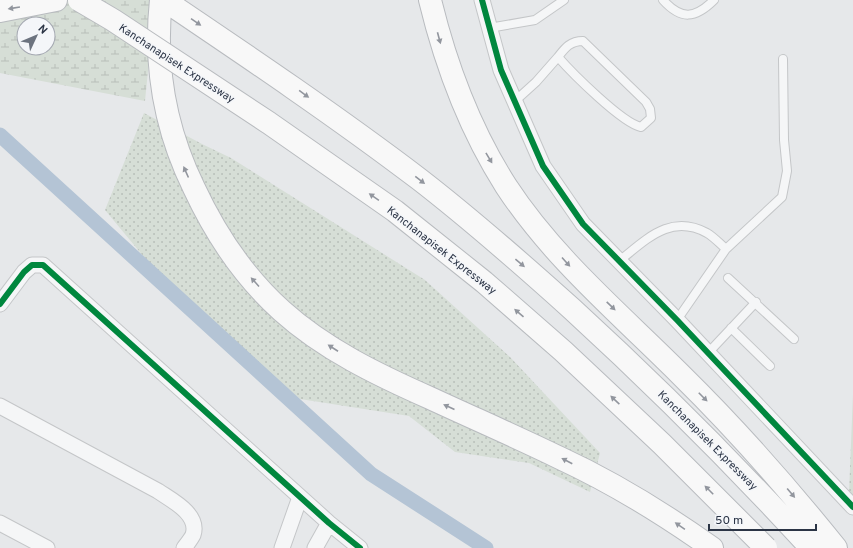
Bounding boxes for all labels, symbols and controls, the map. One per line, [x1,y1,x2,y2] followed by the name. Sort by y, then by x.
[8,6,20,12] one-way arrow
[16,16,56,56] north arrow
[190,18,202,25] one-way arrow
[116,21,237,107] street label: Kanchanapisek Expressway
[35,22,50,37] text: N
[436,32,442,44] one-way arrow
[299,90,309,98] one-way arrow
[485,152,492,164] one-way arrow
[183,167,189,178] one-way arrow
[414,176,425,184] one-way arrow
[369,193,379,201] one-way arrow
[384,204,499,298] street label: Kanchanapisek Expressway
[562,256,571,267] one-way arrow
[515,258,525,267] one-way arrow
[250,277,259,287] one-way arrow
[606,301,616,311] one-way arrow
[514,308,525,317] one-way arrow
[328,345,339,352] one-way arrow
[654,388,760,494] street label: Kanchanapisek Expressway
[698,392,708,402] one-way arrow
[611,396,620,405] one-way arrow
[444,404,455,410] one-way arrow
[562,458,573,464] one-way arrow
[704,486,714,495] one-way arrow
[787,488,796,498] one-way arrow
[709,506,816,532] scale bar
[715,513,743,529] text: 50 m
[675,522,686,530] one-way arrow

